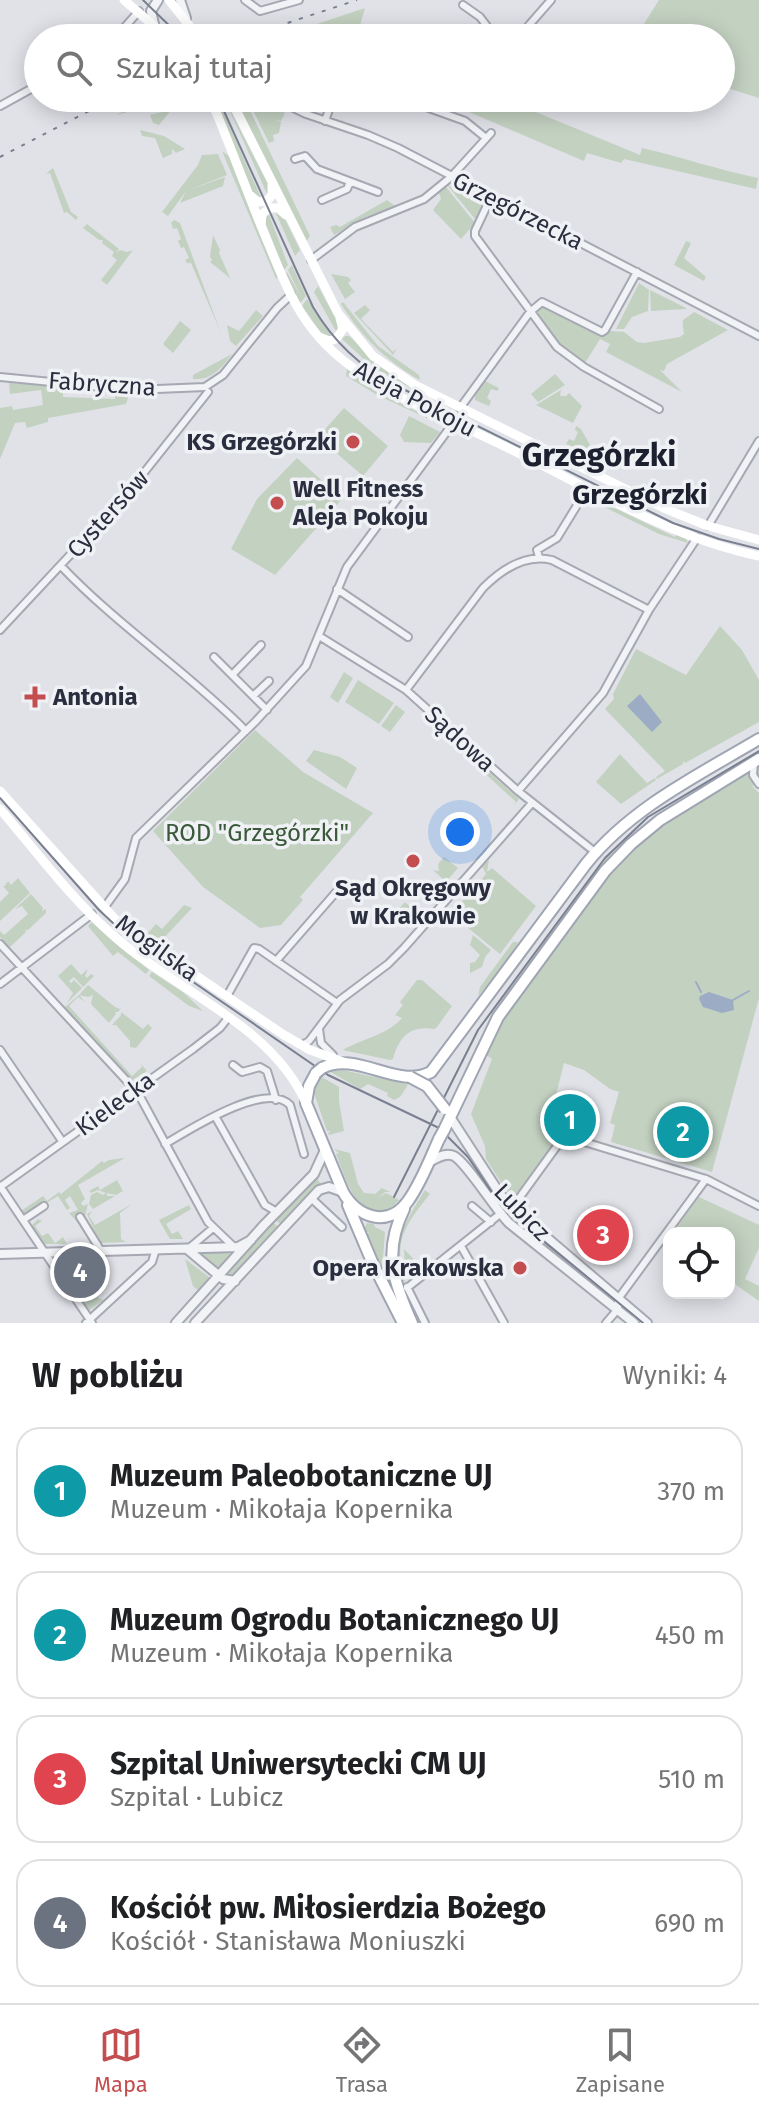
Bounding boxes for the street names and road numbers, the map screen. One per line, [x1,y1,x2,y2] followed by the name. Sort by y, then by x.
[448,166,588,256] street label: Grzegórzecka
[349,355,481,443] street label: Aleja Pokoju
[47,366,157,402] street label: Fabryczna
[62,465,154,563] street label: Cystersów
[419,700,501,778] street label: Sądowa
[110,909,204,987] street label: Mogilska
[70,1066,160,1142] street label: Kielecka
[488,1178,556,1246] street label: Lubicz

